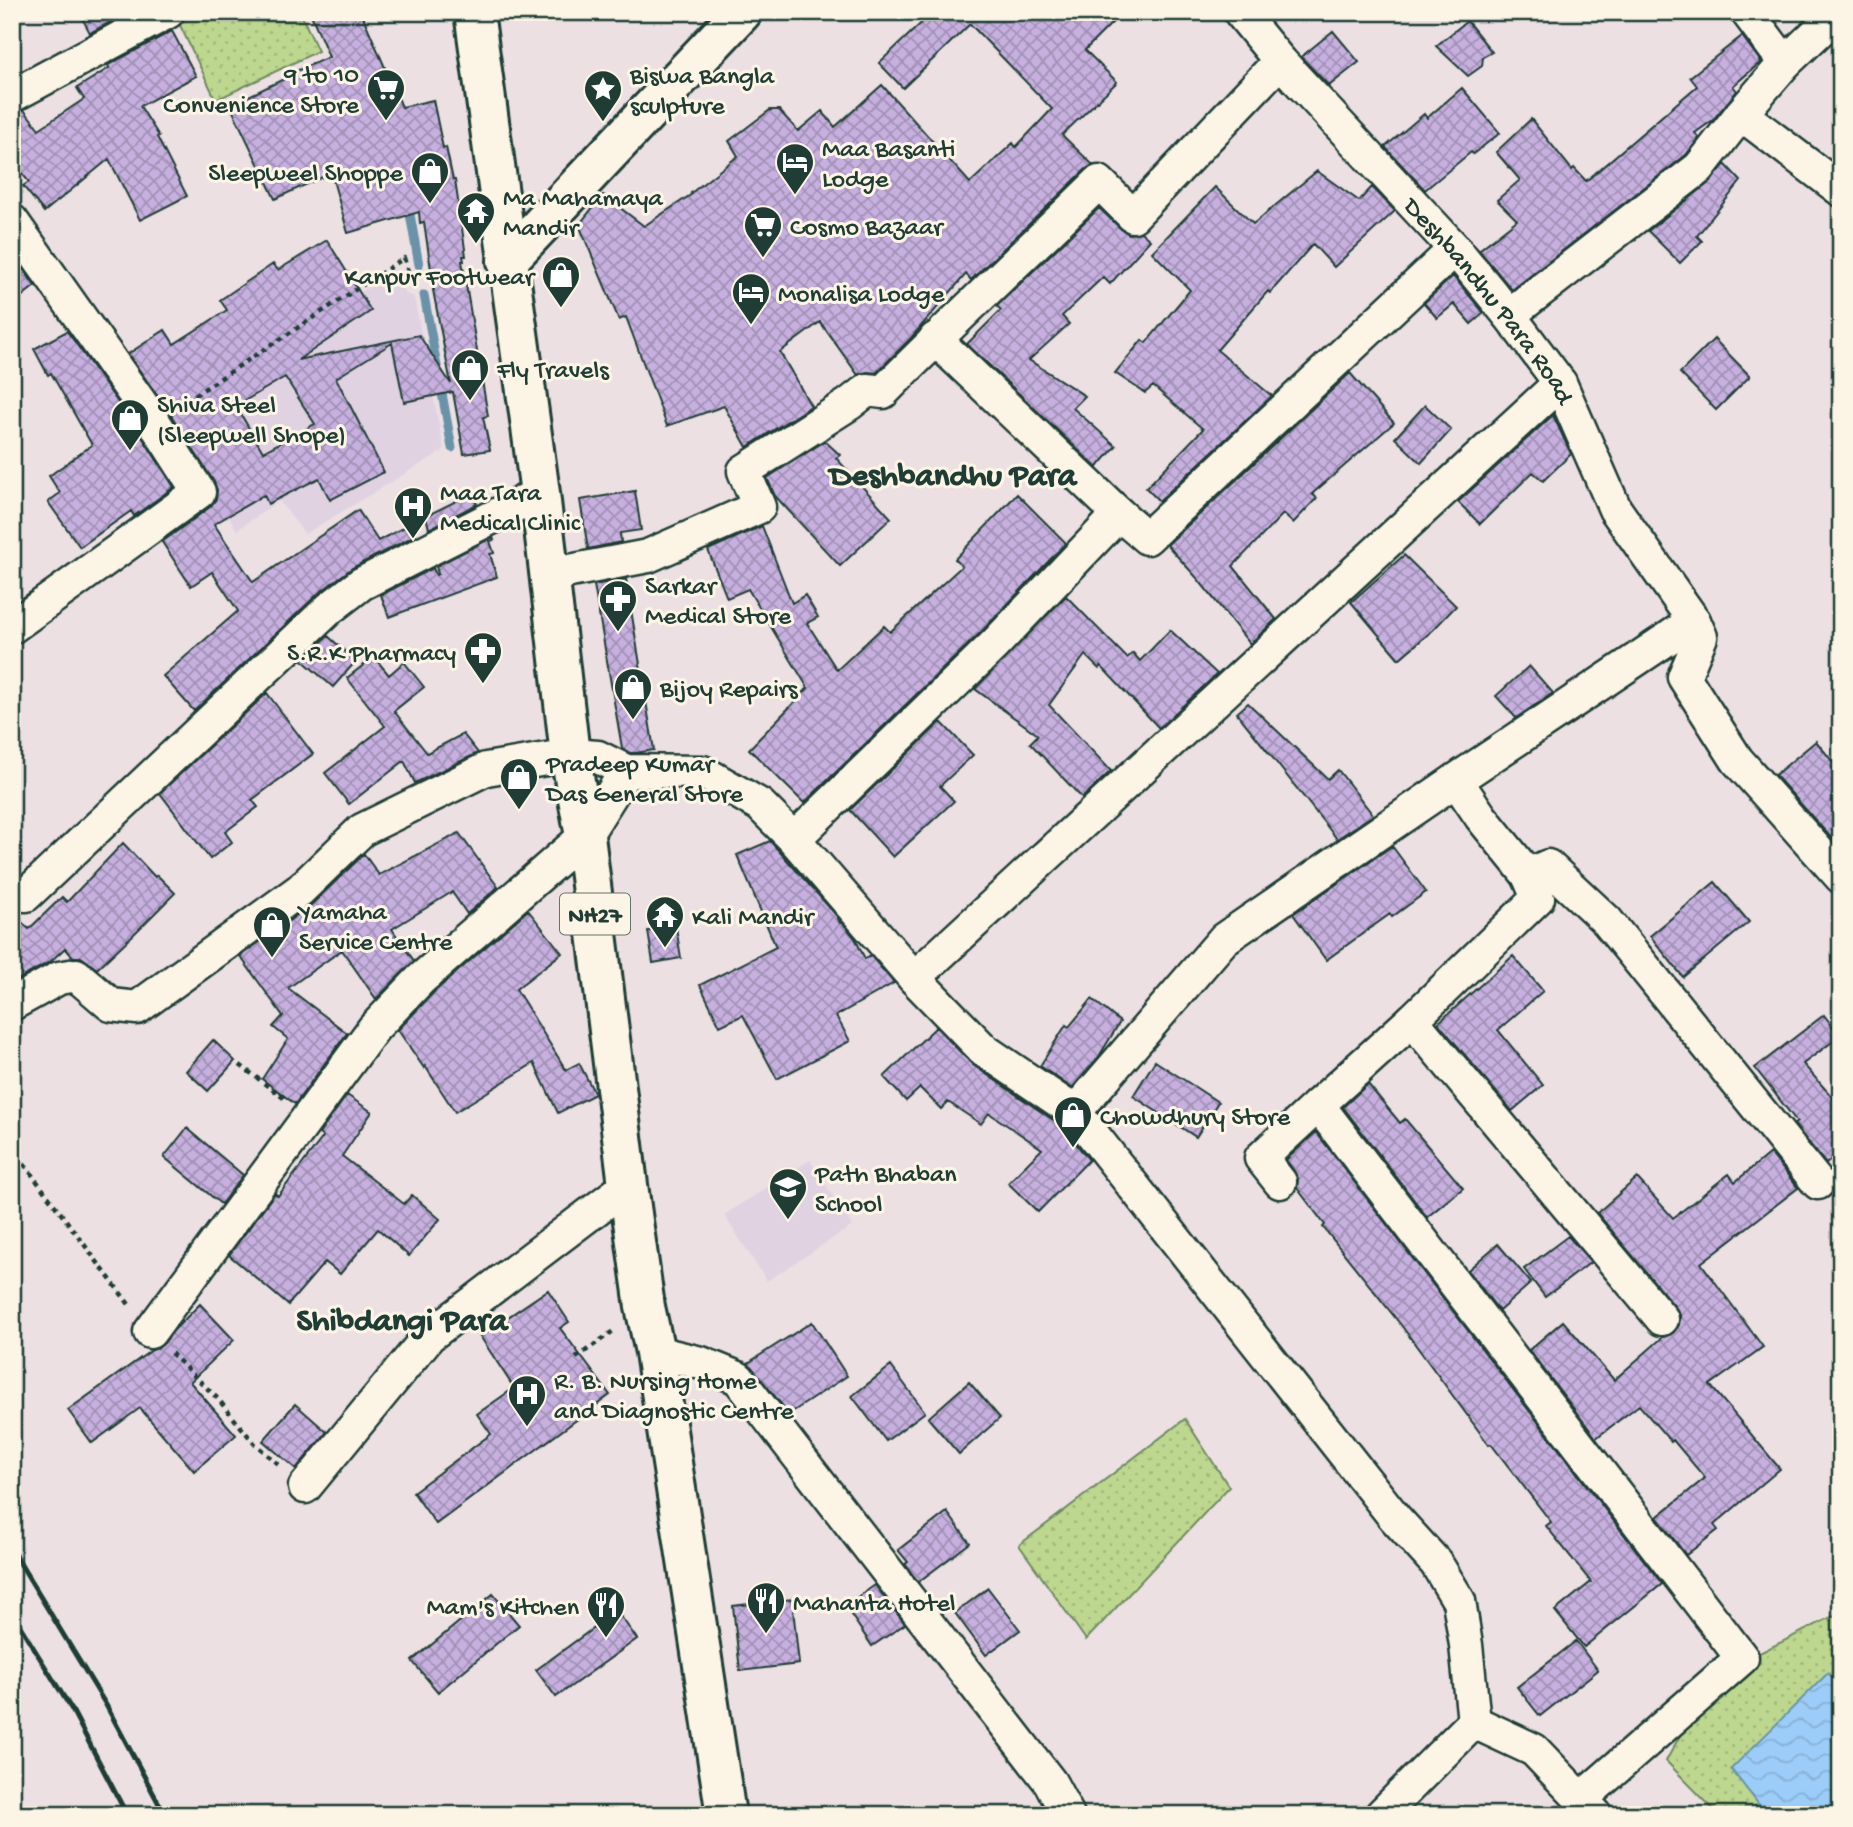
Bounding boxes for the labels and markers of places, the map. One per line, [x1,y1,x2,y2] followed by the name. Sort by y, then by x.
[163,62,360,123] place label: 9 to 10 Convenience Store
[629,63,776,124] place label: Biswa Bangla sculpture
[365,67,407,122] supermarket icon: 9 to 10 Convenience Store
[582,68,624,123] place icon: Biswa Bangla sculpture
[822,136,955,197] place label: Maa Basanti Lodge
[774,141,816,196] hotel icon: Maa Basanti Lodge
[409,150,451,205] shop icon: Sleepweel Shoppe
[208,160,404,191] place label: Sleepweel Shoppe
[503,185,664,246] place label: Ma Mahamaya Mandir
[455,190,497,245] temple icon: Ma Mahamaya Mandir
[742,204,784,259] supermarket icon: Cosmo Bazaar
[790,214,945,245] place label: Cosmo Bazaar
[540,254,582,309] shop icon: Kanpur Footwear
[344,264,537,295] place label: Kanpur Footwear
[730,271,772,326] hotel icon: Monalisa Lodge
[778,281,945,312] place label: Monalisa Lodge
[449,347,491,402] shop icon: Fly Travels
[496,357,610,388] place label: Fly Travels
[157,392,346,453] place label: Shiva Steel (Sleepwell Shope)
[109,397,151,452] shop icon: Shiva Steel (Sleepwell Shope)
[440,480,581,541] place label: Maa Tara Medical Clinic
[392,485,434,540] hospital icon: Maa Tara Medical Clinic
[645,573,792,634] place label: Sarkar Medical Store
[597,578,639,633] pharmacy icon: Sarkar Medical Store
[462,630,504,685] pharmacy icon: S.R.K Pharmacy
[287,640,456,671] place label: S.R.K Pharmacy
[612,666,654,721] shop icon: Bijoy Repairs
[659,676,799,707] place label: Bijoy Repairs
[544,751,744,812] place label: Pradeep Kumar Das General Store
[498,756,540,811] shop icon: Pradeep Kumar Das General Store
[644,894,686,949] temple icon: Kali Mandir
[297,899,453,960] place label: Yamaha Service Centre
[251,904,293,959] shop icon: Yamaha Service Centre
[692,904,816,935] place label: Kali Mandir
[1052,1094,1094,1149] shop icon: Chowdhury Store
[1100,1104,1291,1135] place label: Chowdhury Store
[814,1161,957,1222] place label: Path Bhaban School
[767,1166,809,1221] school or university icon: Path Bhaban School
[554,1368,794,1429] place label: R. B. Nursing Home and Diagnostic Centre
[506,1373,548,1428] hospital icon: R. B. Nursing Home and Diagnostic Centre
[745,1580,787,1635] restaurant icon: Mahanta Hotel
[585,1584,627,1639] restaurant icon: Mam's Kitchen
[793,1590,956,1621] place label: Mahanta Hotel
[427,1594,580,1625] place label: Mam's Kitchen

